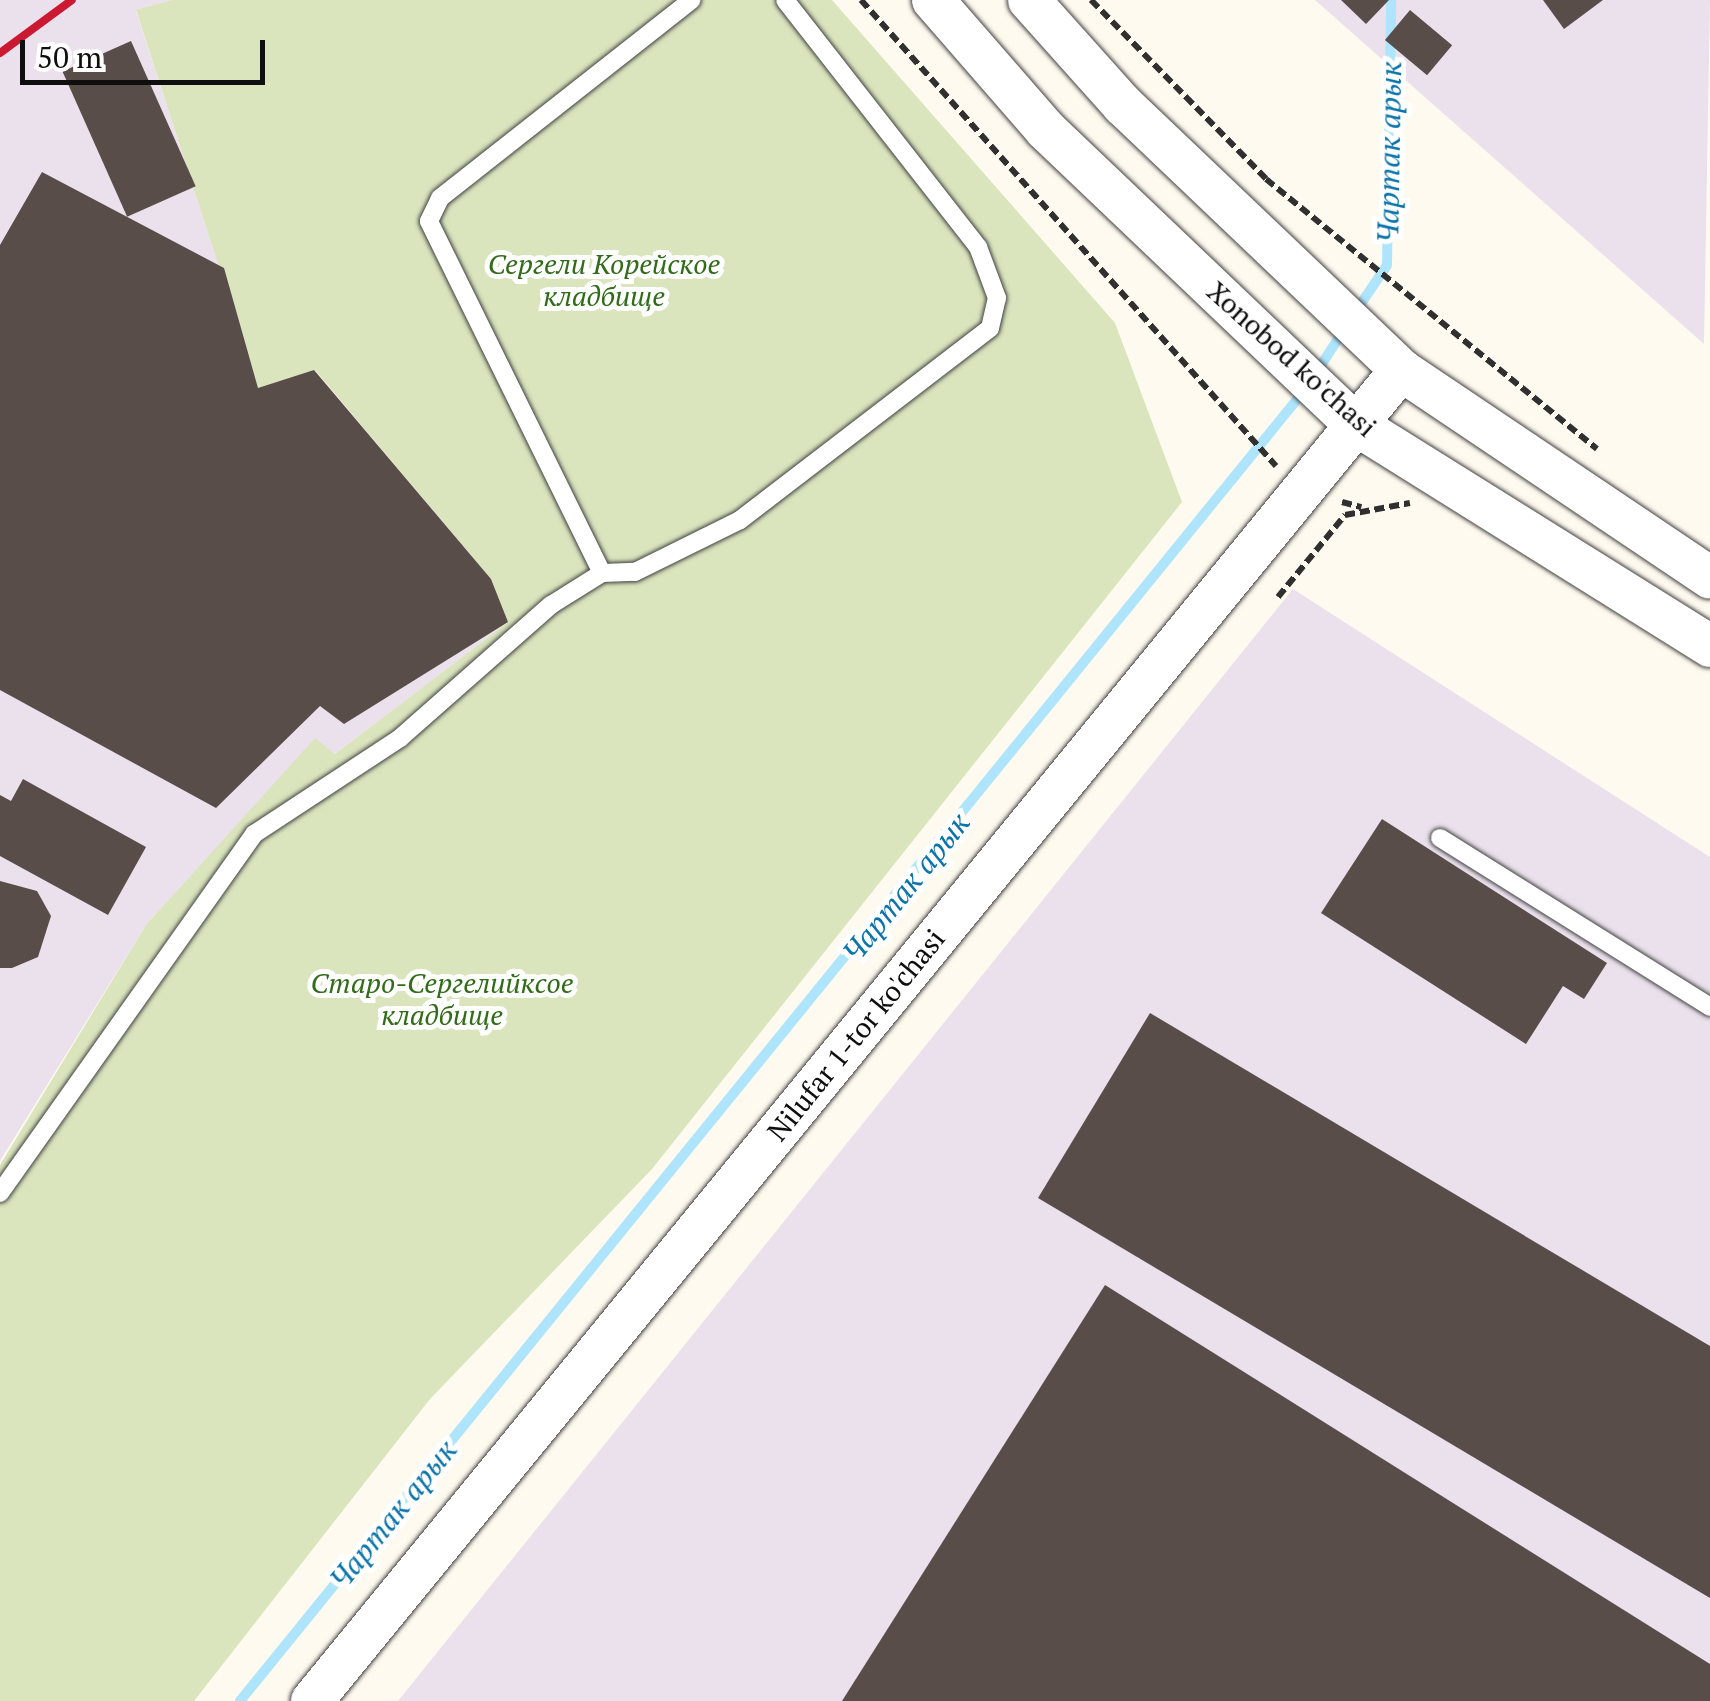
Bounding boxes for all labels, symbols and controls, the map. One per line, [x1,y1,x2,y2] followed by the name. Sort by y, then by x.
[25,20,270,82] scale bar
[37,37,102,77] text: 50 m
[1369,61,1409,243] water label: Чартак арык
[488,247,720,313] park label: Сергели Корейское кладбище
[1201,274,1383,444] street label: Xonobod ko'chasi
[835,805,977,969] water label: Чартак арык
[760,922,952,1148] street label: Nilufar 1-tor ko'chasi
[311,966,573,1032] park label: Старо-Сергелийксое кладбище
[322,1432,464,1596] water label: Чартак арык

